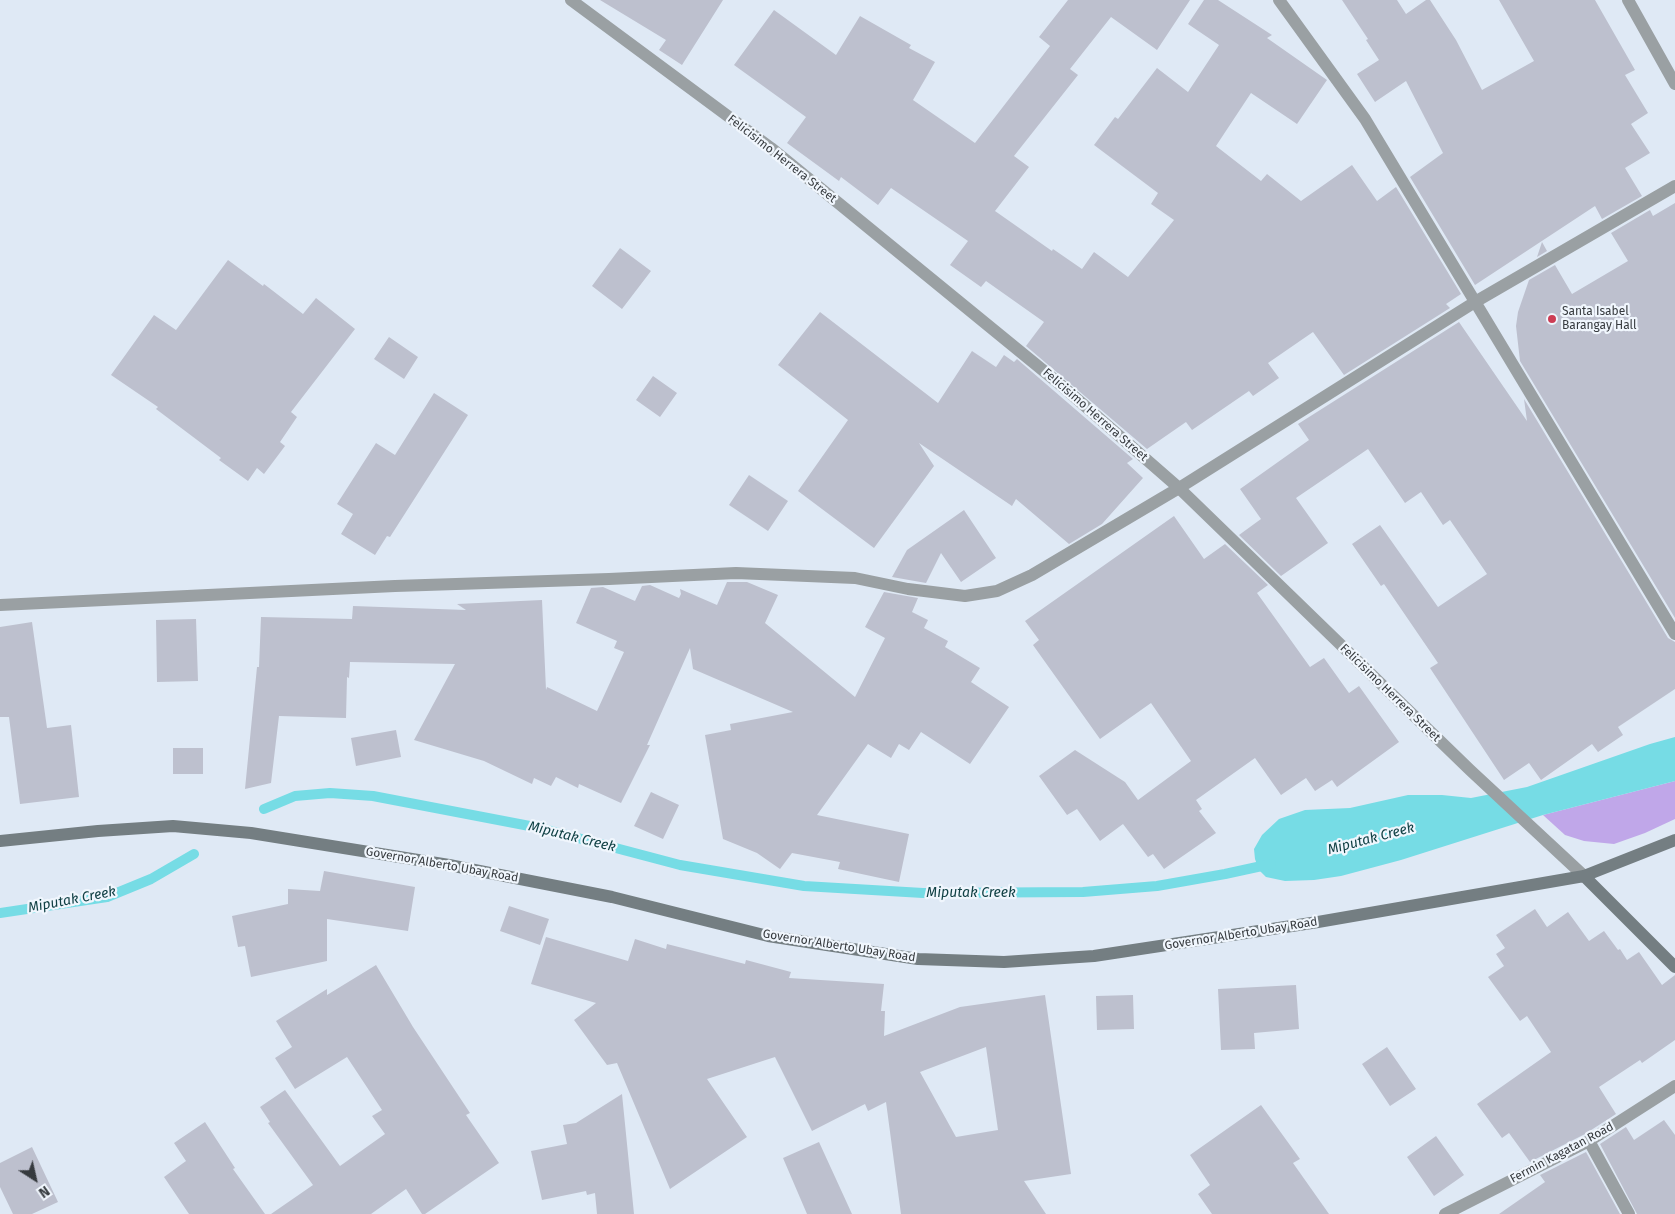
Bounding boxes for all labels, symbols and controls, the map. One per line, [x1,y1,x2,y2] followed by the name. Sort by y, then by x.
[725,112,839,206] street label: Felicisimo Herrera Street
[1562,305,1637,333] place label: Santa Isabel Barangay Hall
[1546,313,1558,325] marker: Santa Isabel Barangay Hall
[1040,366,1150,464] street label: Felicisimo Herrera Street
[1337,641,1443,745] street label: Felicisimo Herrera Street
[527,818,617,856] water label: Miputak Creek
[1326,819,1416,859] water label: Miputak Creek
[365,844,519,886] street label: Governor Alberto Ubay Road
[27,883,117,917] water label: Miputak Creek
[926,885,1016,901] water label: Miputak Creek
[1164,915,1318,953] street label: Governor Alberto Ubay Road
[762,927,916,965] street label: Governor Alberto Ubay Road
[1508,1120,1616,1186] street label: Fermin Kagatan Road
[10,1154,60,1204] north arrow
[35,1182,53,1201] text: N

